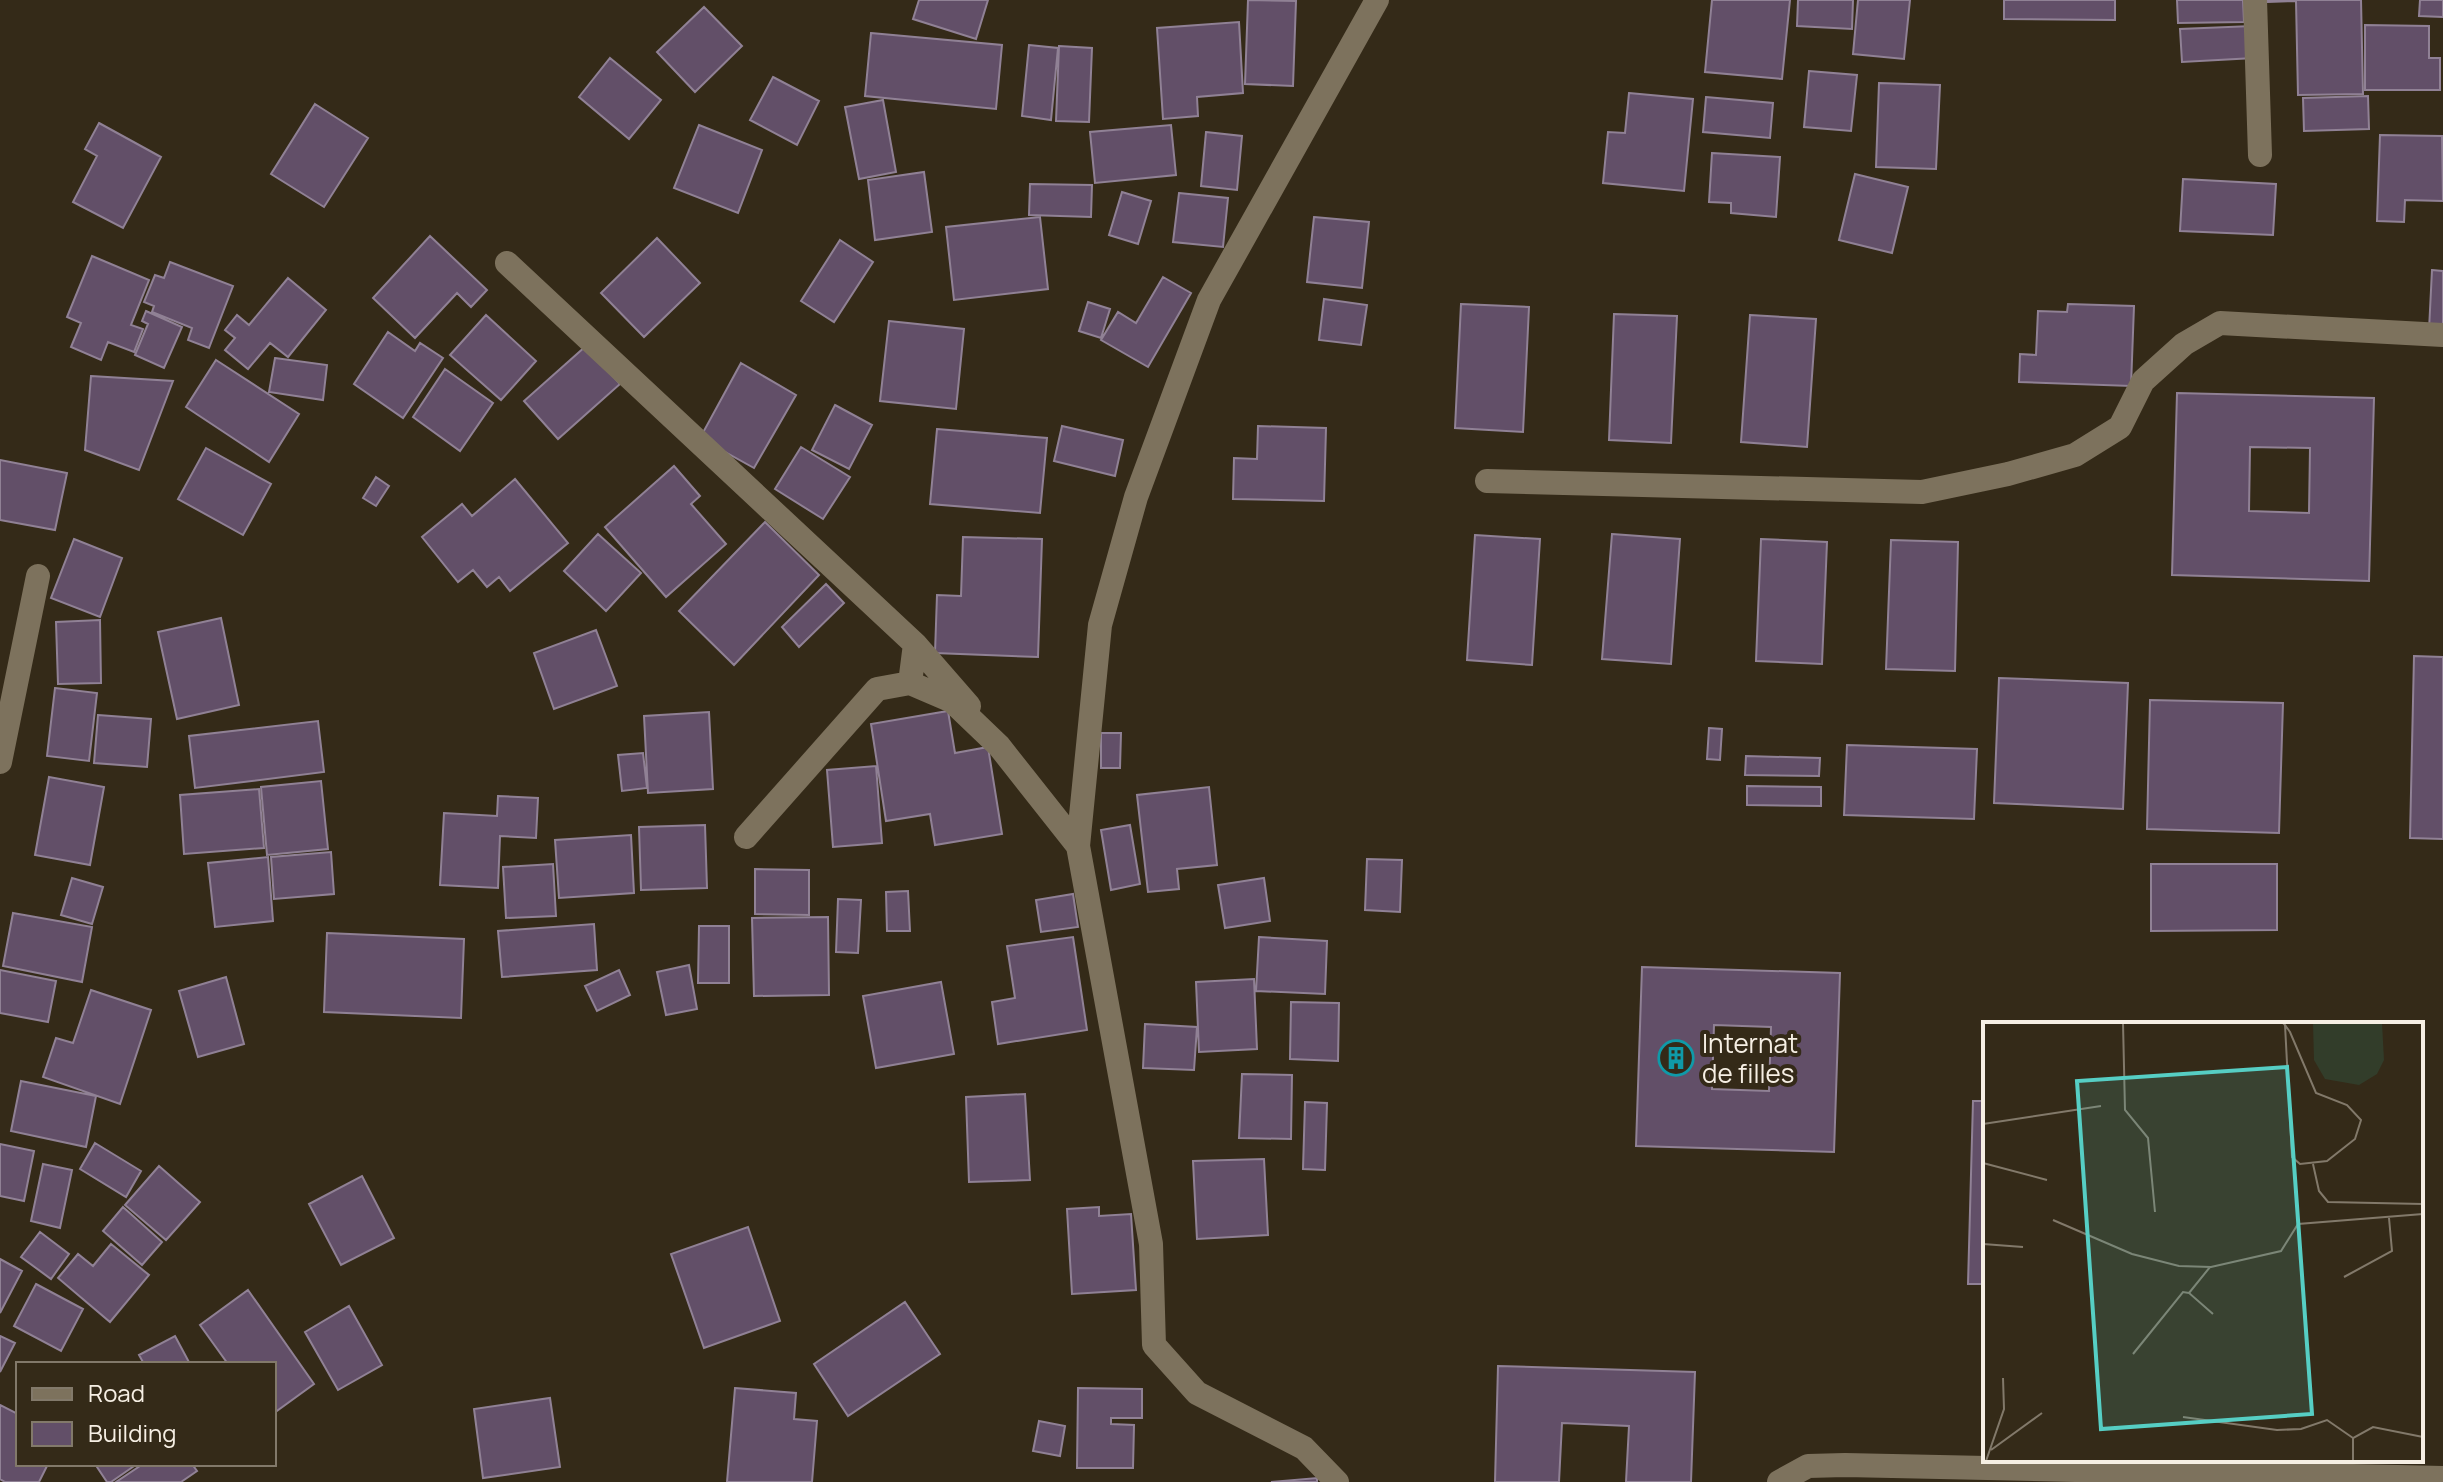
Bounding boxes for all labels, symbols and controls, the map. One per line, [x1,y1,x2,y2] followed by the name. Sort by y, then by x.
[1983,1022,2423,1462] inset map
[1702,1025,1798,1091] place label: Internat de filles
[1657,1039,1695,1077] building icon: Internat de filles
[16,1362,276,1466] legend
[88,1376,145,1409] text: Road
[88,1416,176,1449] text: Building

